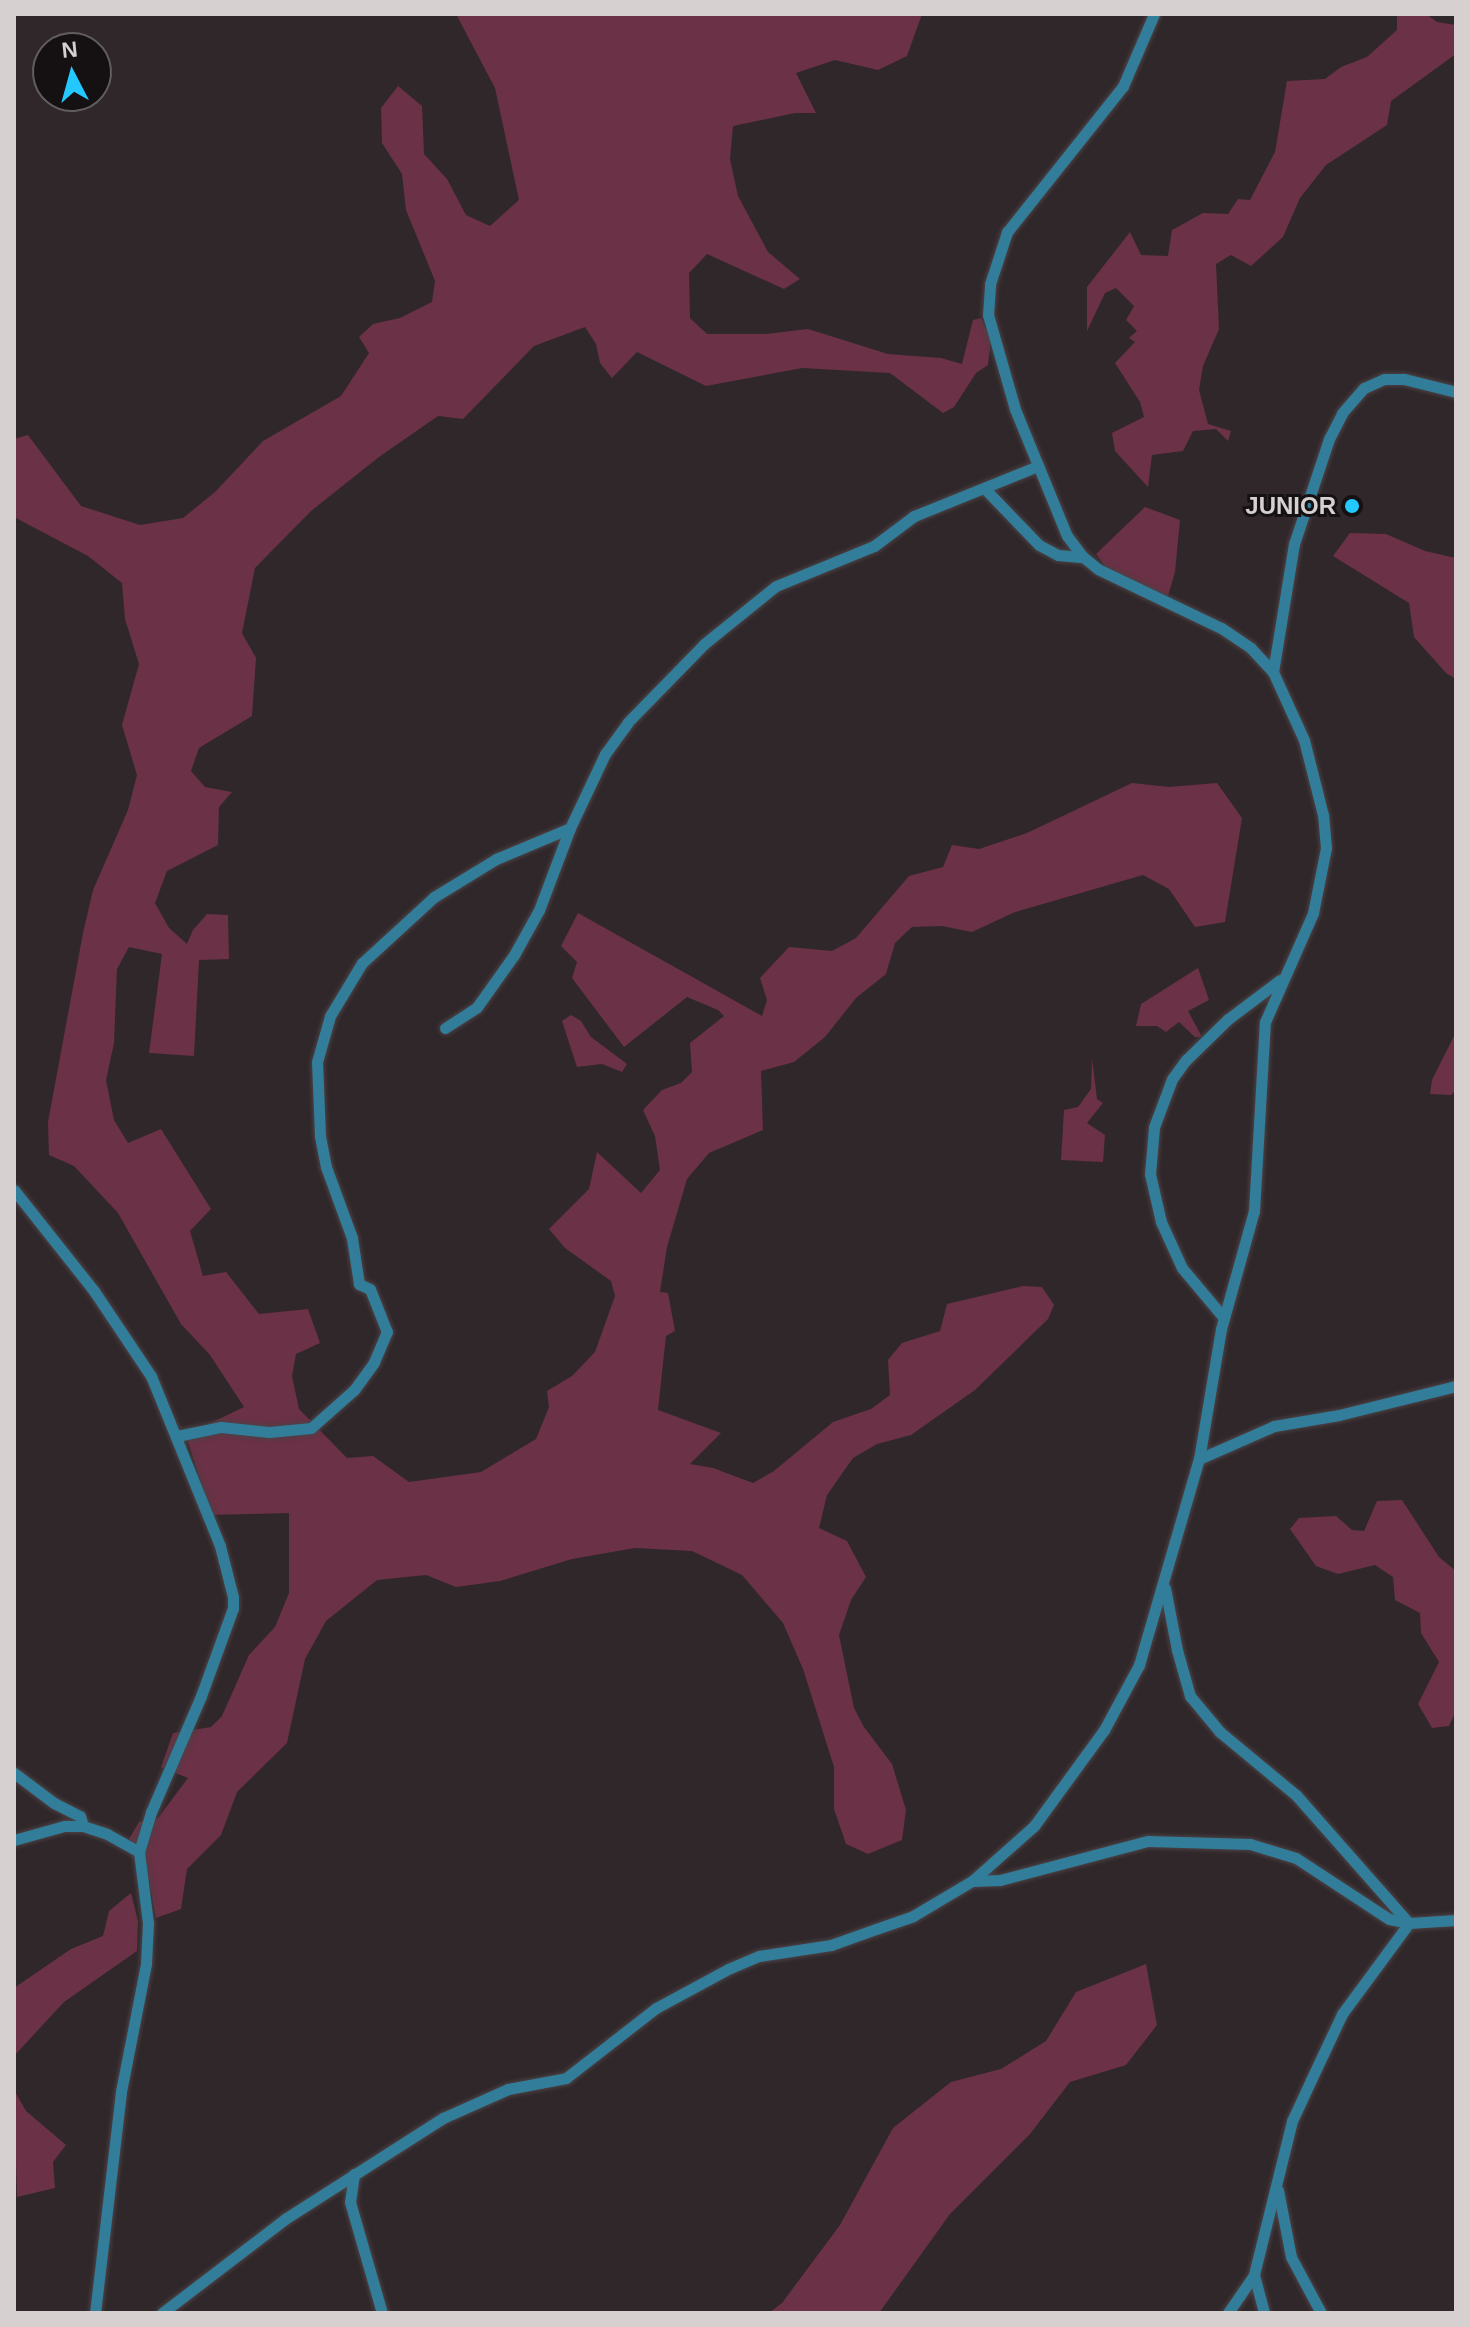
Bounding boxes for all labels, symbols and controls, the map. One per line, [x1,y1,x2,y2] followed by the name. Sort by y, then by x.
[32,32,112,112] north arrow
[60,36,79,63] text: N
[1245,492,1336,520] place label: JUNIOR
[1343,497,1361,515] marker: JUNIOR

